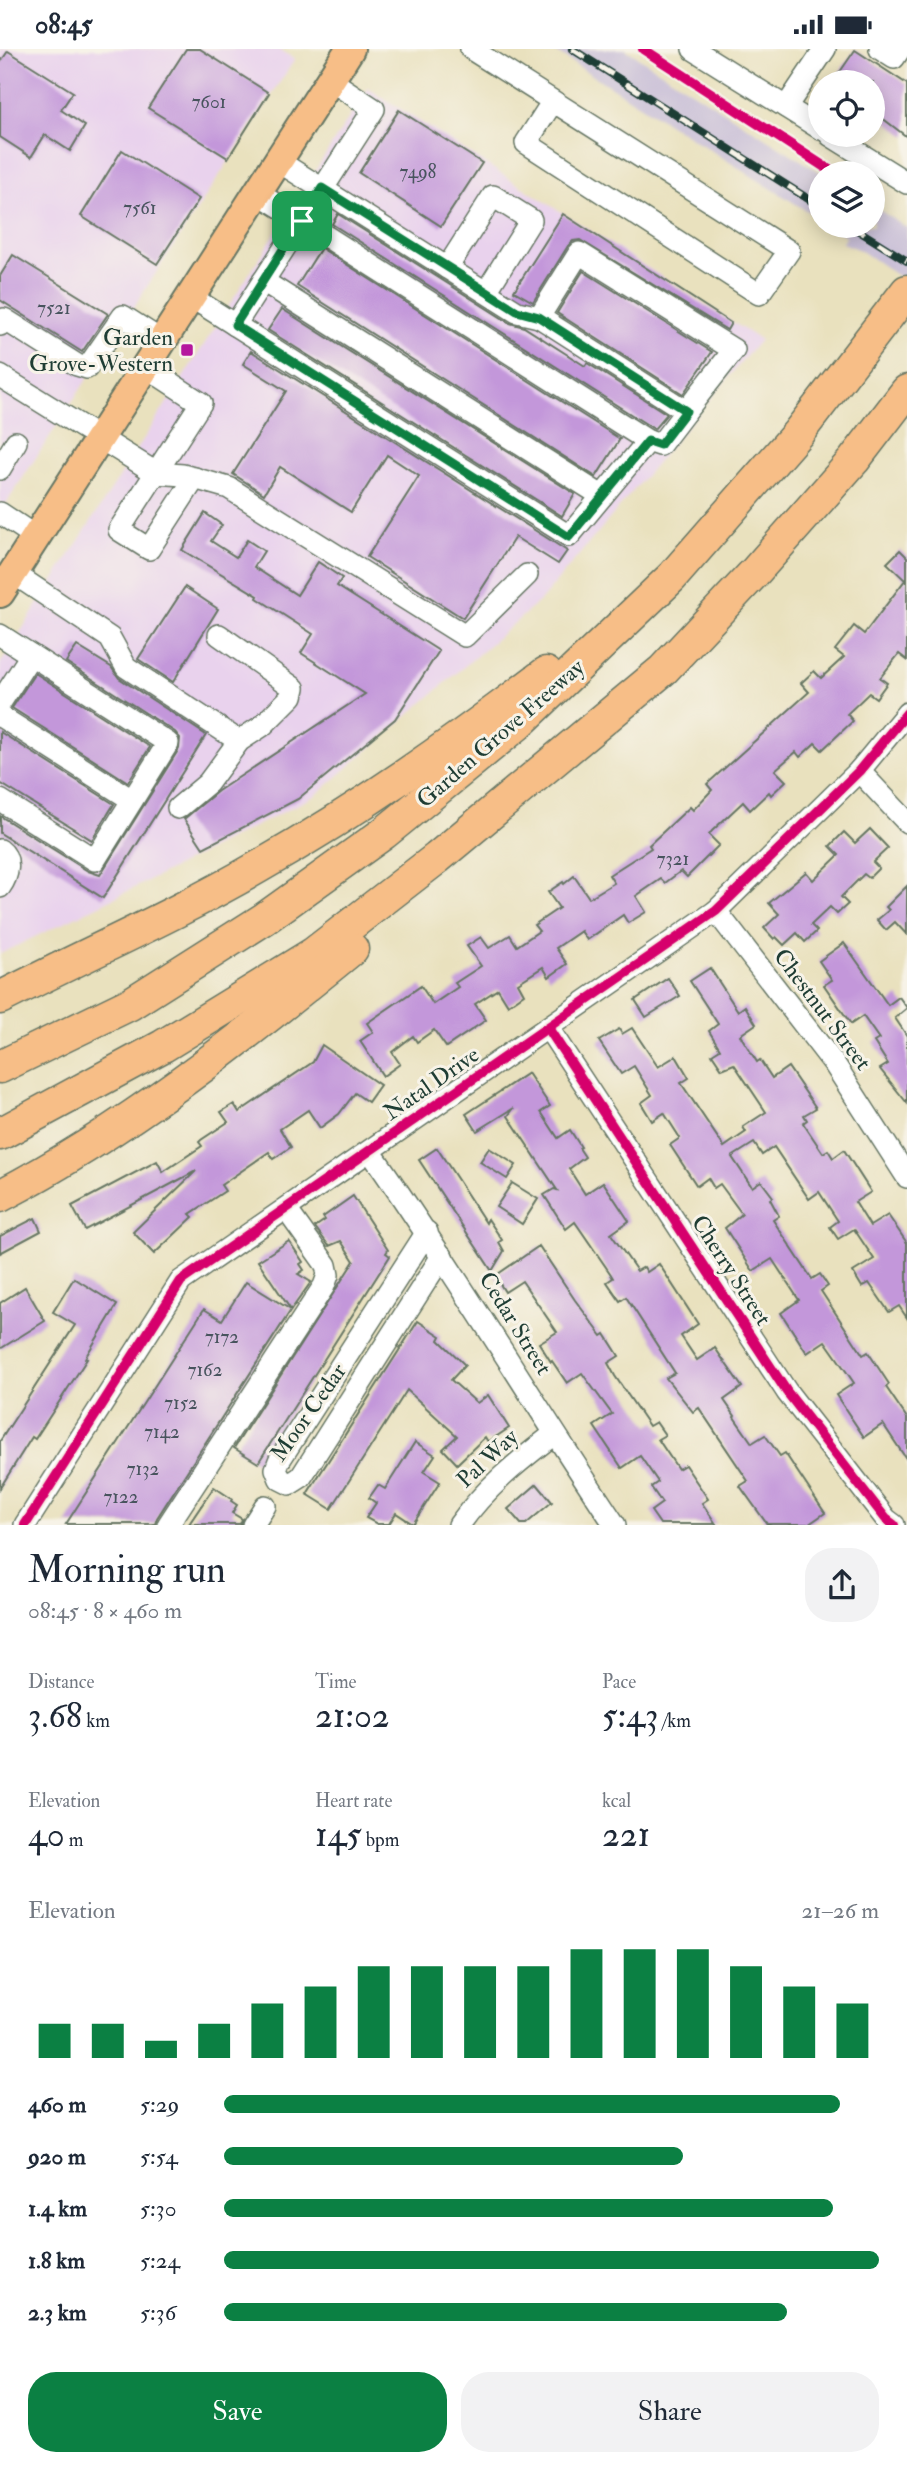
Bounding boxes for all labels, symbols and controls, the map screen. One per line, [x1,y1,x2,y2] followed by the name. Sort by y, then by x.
[35,9,92,41] text: 08:45
[808,70,885,238] map controls
[808,70,885,147] button: locate
[192,90,226,114] house number: 7601
[399,160,437,184] house number: 7498
[808,161,885,238] button: layers
[272,191,332,251] pin
[123,196,157,220] house number: 7561
[283,202,321,240] icon: arrive
[37,296,71,320] house number: 7521
[29,323,173,378] place label: Garden Grove-Western
[179,342,195,358] marker: Garden Grove-Western
[411,652,591,814] street label: Garden Grove Freeway
[657,847,689,871] house number: 7321
[767,943,878,1076] street label: Chestnut Street
[378,1040,485,1127] street label: Natal Drive
[685,1210,778,1331] street label: Cherry Street
[473,1266,559,1380] street label: Cedar Street
[205,1325,239,1349] house number: 7172
[264,1357,353,1467] street label: Moor Cedar
[188,1358,222,1382] house number: 7162
[164,1391,198,1415] house number: 7152
[144,1420,180,1444] house number: 7142
[450,1422,525,1494] street label: Pal Way
[127,1457,159,1481] house number: 7132
[104,1485,138,1509] house number: 7122
[28,1546,226,1594] text: Morning run
[805,1548,879,1622] button: share
[28,1596,182,1625] text: 08:45 · 8 × 460 m
[28,1670,94,1694] text: Distance
[315,1670,357,1694] text: Time
[602,1670,636,1694] text: Pace
[28,1694,82,1738] text: 3.68
[315,1694,390,1738] text: 21:02
[602,1694,658,1738] text: 5:43
[82,1709,110,1733] text: km
[658,1709,691,1733] text: /km
[28,1789,100,1813] text: Elevation
[315,1789,392,1813] text: Heart rate
[602,1789,631,1813] text: kcal
[28,1813,65,1857] text: 40
[315,1813,362,1857] text: 145
[602,1813,650,1857] text: 221
[65,1828,84,1852] text: m
[362,1828,399,1852] text: bpm
[28,1896,116,1925] text: Elevation
[802,1896,879,1925] text: 21–26 m
[28,2090,86,2119] text: 460 m
[140,2090,179,2119] text: 5:29
[28,2142,86,2171] text: 920 m
[140,2142,178,2171] text: 5:54
[28,2194,87,2223] text: 1.4 km
[140,2194,176,2223] text: 5:30
[28,2246,85,2275] text: 1.8 km
[140,2246,180,2275] text: 5:24
[28,2298,87,2327] text: 2.3 km
[140,2298,176,2327] text: 5:36
[28,2372,447,2452] button: Save
[461,2372,879,2452] button: Share

